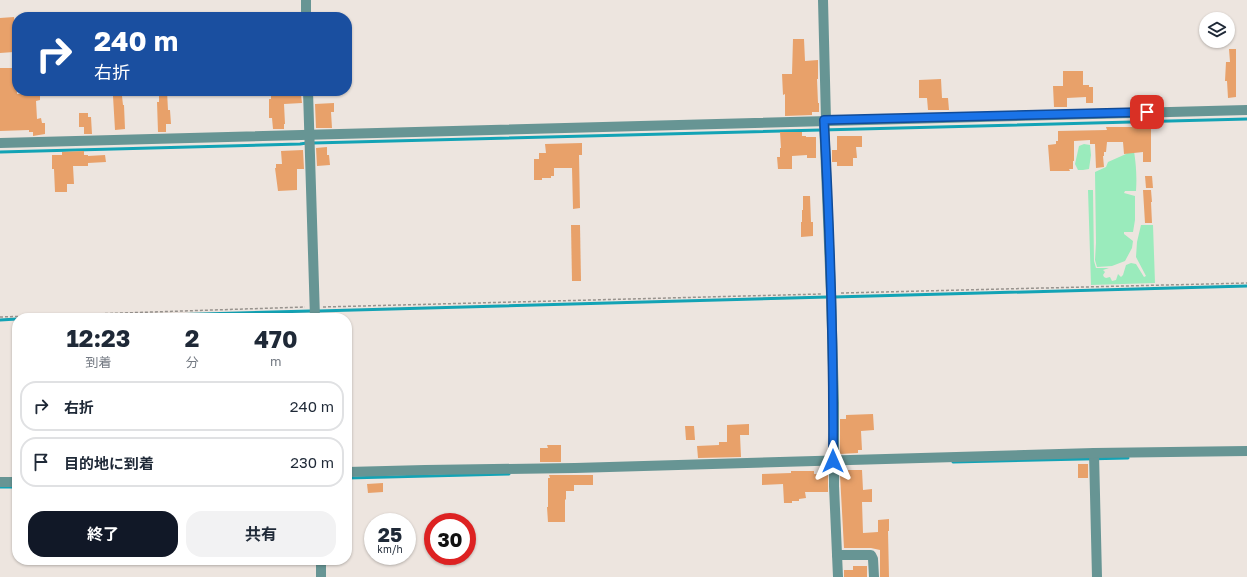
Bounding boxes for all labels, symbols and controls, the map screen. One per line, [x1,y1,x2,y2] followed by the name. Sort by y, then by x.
[1199,12,1235,48] map controls
[1199,12,1235,48] button: layers
[94,24,178,57] text: 240 m
[28,28,80,80] icon: right
[94,61,130,83] text: 右折
[1130,95,1164,129] pin
[1136,101,1158,123] icon: arrive
[66,323,130,352] text: 12:23
[185,323,199,352] text: 2
[254,324,298,353] text: 470
[270,353,281,369] text: m
[85,354,111,370] text: 到着
[186,354,199,370] text: 分
[30,395,52,417] icon: right
[290,397,334,415] text: 240 m
[64,398,94,416] text: 右折
[812,440,854,482] position arrow
[30,451,52,473] icon: arrive
[290,453,334,471] text: 230 m
[64,454,154,472] text: 目的地に到着
[28,511,178,557] button: 終了
[186,511,336,557] button: 共有
[424,513,476,565] speed limit sign: 30
[378,522,402,546] text: 25
[377,543,403,555] text: km/h

